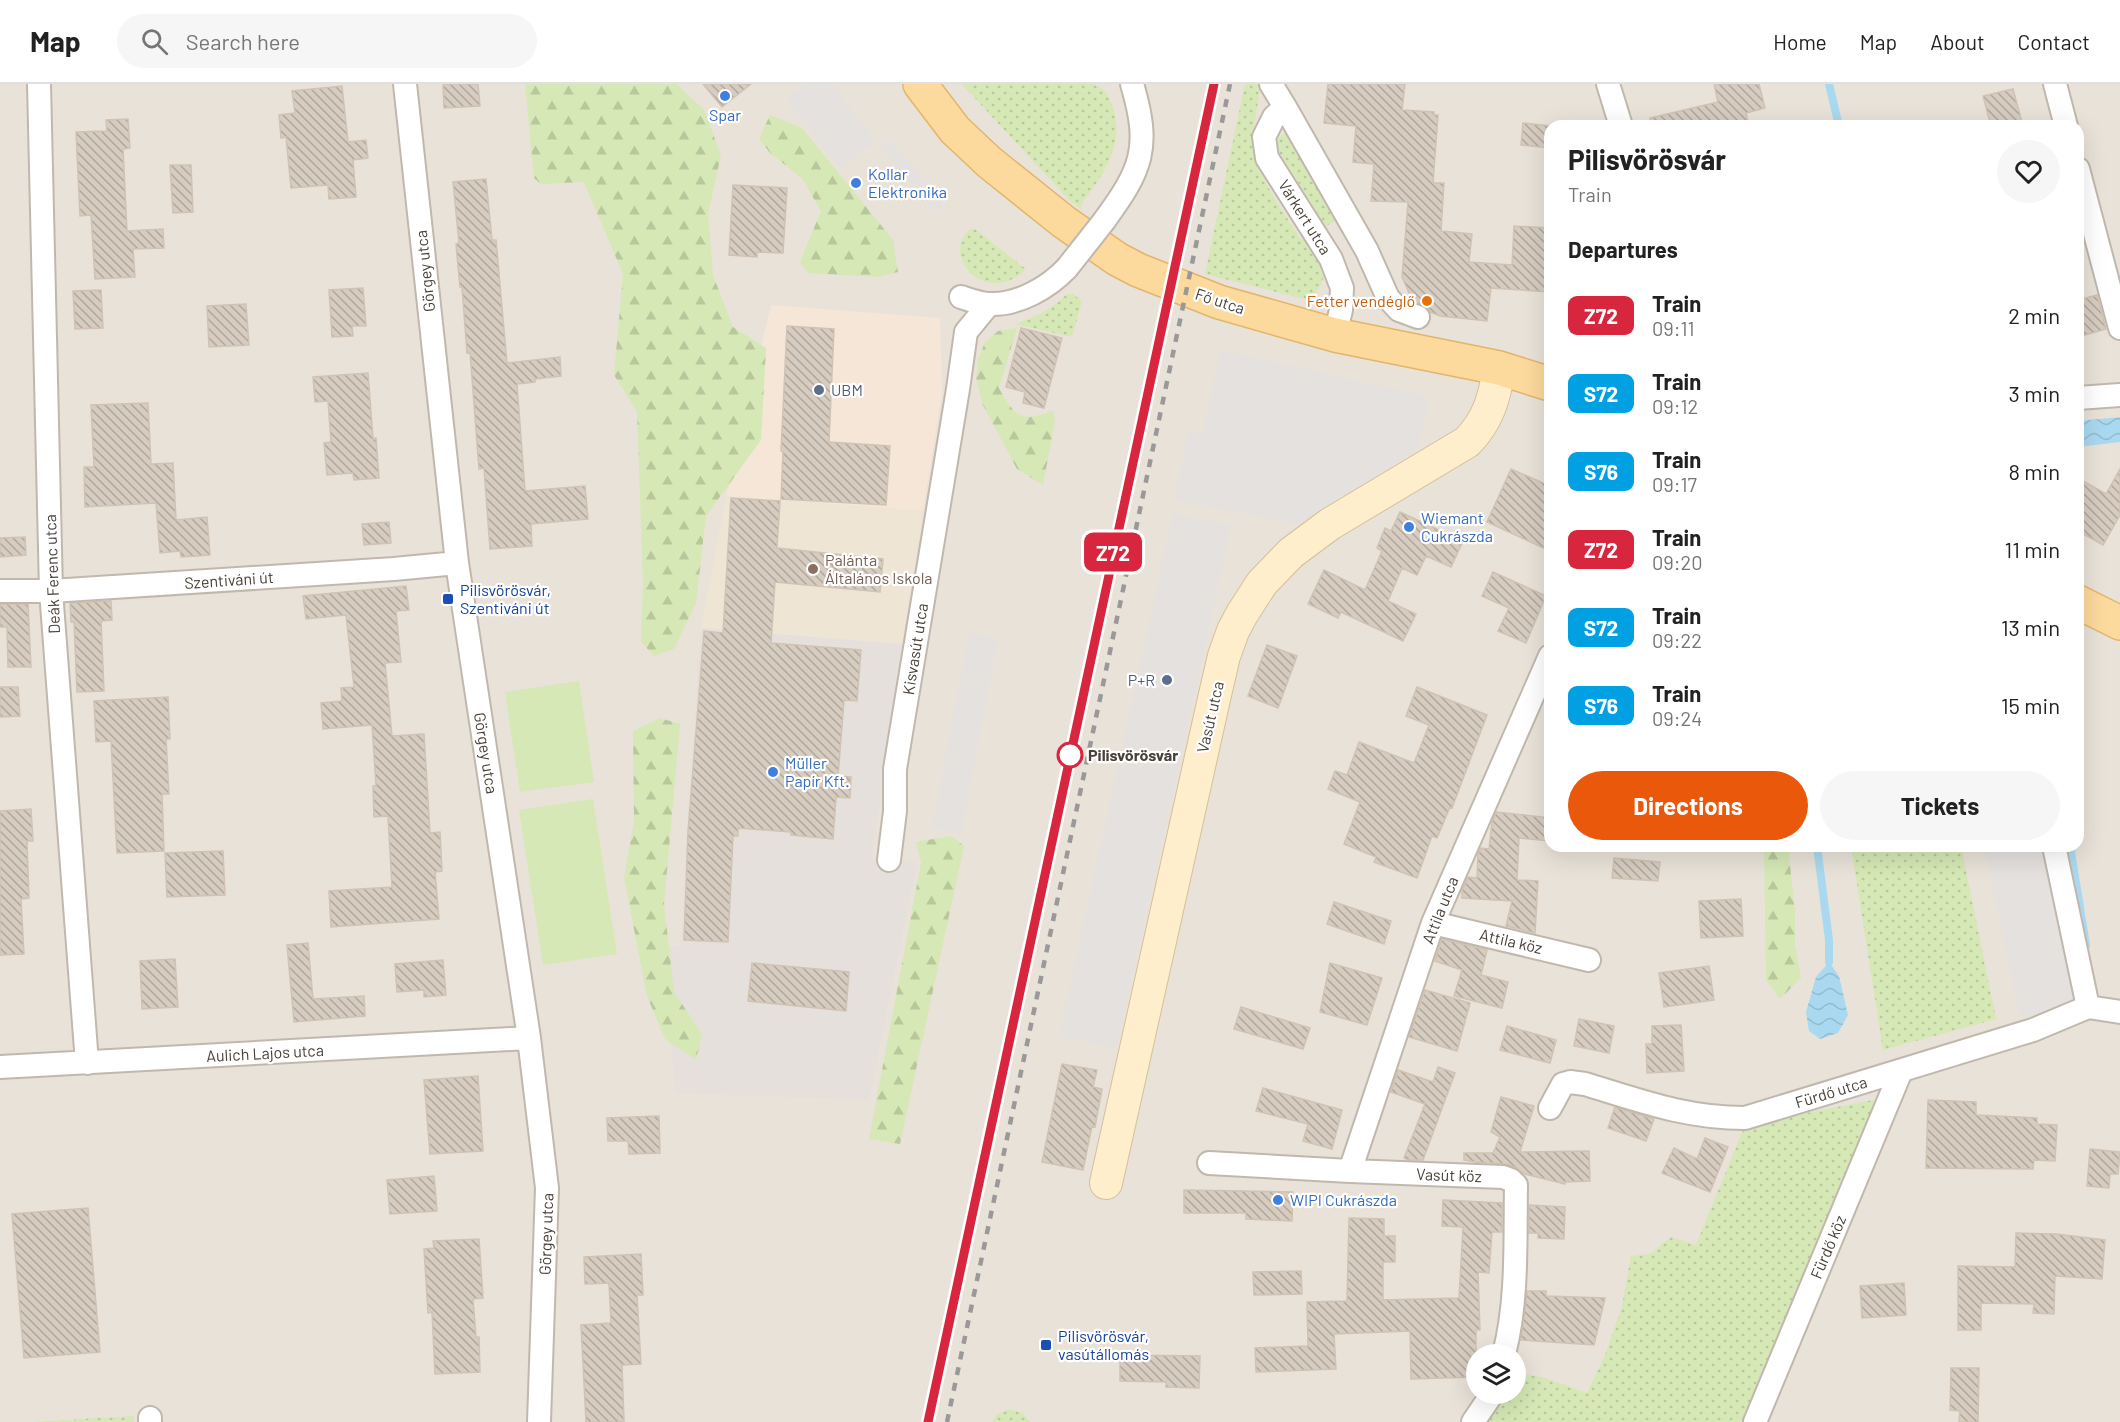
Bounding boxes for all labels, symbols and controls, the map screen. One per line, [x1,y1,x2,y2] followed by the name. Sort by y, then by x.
[117,14,537,68] search box
[30,24,81,58] text: Map
[138,25,171,58] icon: search
[186,28,300,54] text: Search here
[1773,29,1827,54] text: Home
[1860,29,1897,54] text: Map
[1930,29,1985,54] text: About
[2018,29,2090,54] text: Contact
[718,89,732,103] marker: Spar
[709,105,741,124] place label: Spar
[1997,140,2060,203] button: heart
[1568,142,1726,176] text: Pilisvörösvár
[868,164,947,201] place label: Kollar Elektronika
[849,176,863,190] marker: Kollar Elektronika
[1275,176,1336,258] street label: Várkert utca
[1568,182,1612,206] text: Train
[411,229,438,313] street label: Görgey utca
[1568,236,1678,262] text: Departures
[1193,284,1247,317] street label: Fő utca
[1652,290,1701,316] text: Train
[1307,291,1415,310] place label: Fetter vendéglő
[1420,294,1434,308] marker: Fetter vendéglő
[2008,302,2060,328] text: 2 min
[1584,303,1618,328] text: Z72
[1652,316,1695,340] text: 09:11
[1652,368,1701,394] text: Train
[831,380,863,399] place label: UBM
[2009,380,2060,406] text: 3 min
[1584,381,1618,406] text: S72
[812,383,826,397] marker: UBM
[1652,394,1698,418] text: 09:12
[1652,446,1701,472] text: Train
[2008,458,2060,484] text: 8 min
[1584,459,1618,484] text: S76
[1652,472,1697,496] text: 09:17
[1421,508,1493,545] place label: Wiemant Cukrászda
[40,514,63,634] street label: Deák Ferenc utca
[1402,520,1416,534] marker: Wiemant Cukrászda
[1652,524,1701,550] text: Train
[1078,532,1148,572] line badge: Z72
[2004,536,2060,562] text: 11 min
[1584,537,1618,562] text: Z72
[1096,540,1130,565] text: Z72
[825,550,933,587] place label: Palánta Általános Iskola
[1652,550,1703,574] text: 09:20
[806,562,820,576] marker: Palánta Általános Iskola
[184,567,274,592] street label: Szentiváni út
[460,580,551,617] place label: Pilisvörösvár, Szentiváni út
[441,592,455,606] marker: Pilisvörösvár, Szentiváni út
[898,602,931,696] street label: Kisvasút utca
[1652,602,1701,628] text: Train
[2001,614,2060,640] text: 13 min
[1584,615,1618,640] text: S72
[1652,628,1702,652] text: 09:22
[1128,670,1155,689] place label: P+R
[1160,673,1174,687] marker: P+R
[1192,679,1227,755] street label: Vasút utca
[1652,680,1701,706] text: Train
[2001,692,2060,718] text: 15 min
[1584,693,1618,718] text: S76
[1652,706,1702,730] text: 09:24
[471,711,502,795] street label: Görgey utca
[1057,742,1083,768] marker: Pilisvörösvár
[1088,745,1178,764] place label: Pilisvörösvár
[785,753,850,790] place label: Müller Papír Kft.
[766,765,780,779] marker: Müller Papír Kft.
[1568,771,1808,840] button: Directions
[1820,771,2060,840] button: Tickets
[1417,873,1462,946] street label: Attila utca
[1478,924,1544,957] street label: Attila köz
[206,1040,324,1065] street label: Aulich Lajos utca
[1793,1072,1869,1111] street label: Fürdő utca
[1416,1164,1482,1185] street label: Vasút köz
[1290,1190,1397,1209] place label: WIPI Cukrászda
[535,1193,556,1275] street label: Görgey utca
[1271,1193,1285,1207] marker: WIPI Cukrászda
[1806,1212,1849,1281] street label: Fürdő köz
[1058,1326,1149,1363] place label: Pilisvörösvár, vasútállomás
[1039,1338,1053,1352] marker: Pilisvörösvár, vasútállomás
[1466,1344,1526,1404] map controls
[1466,1344,1526,1404] button: layers

